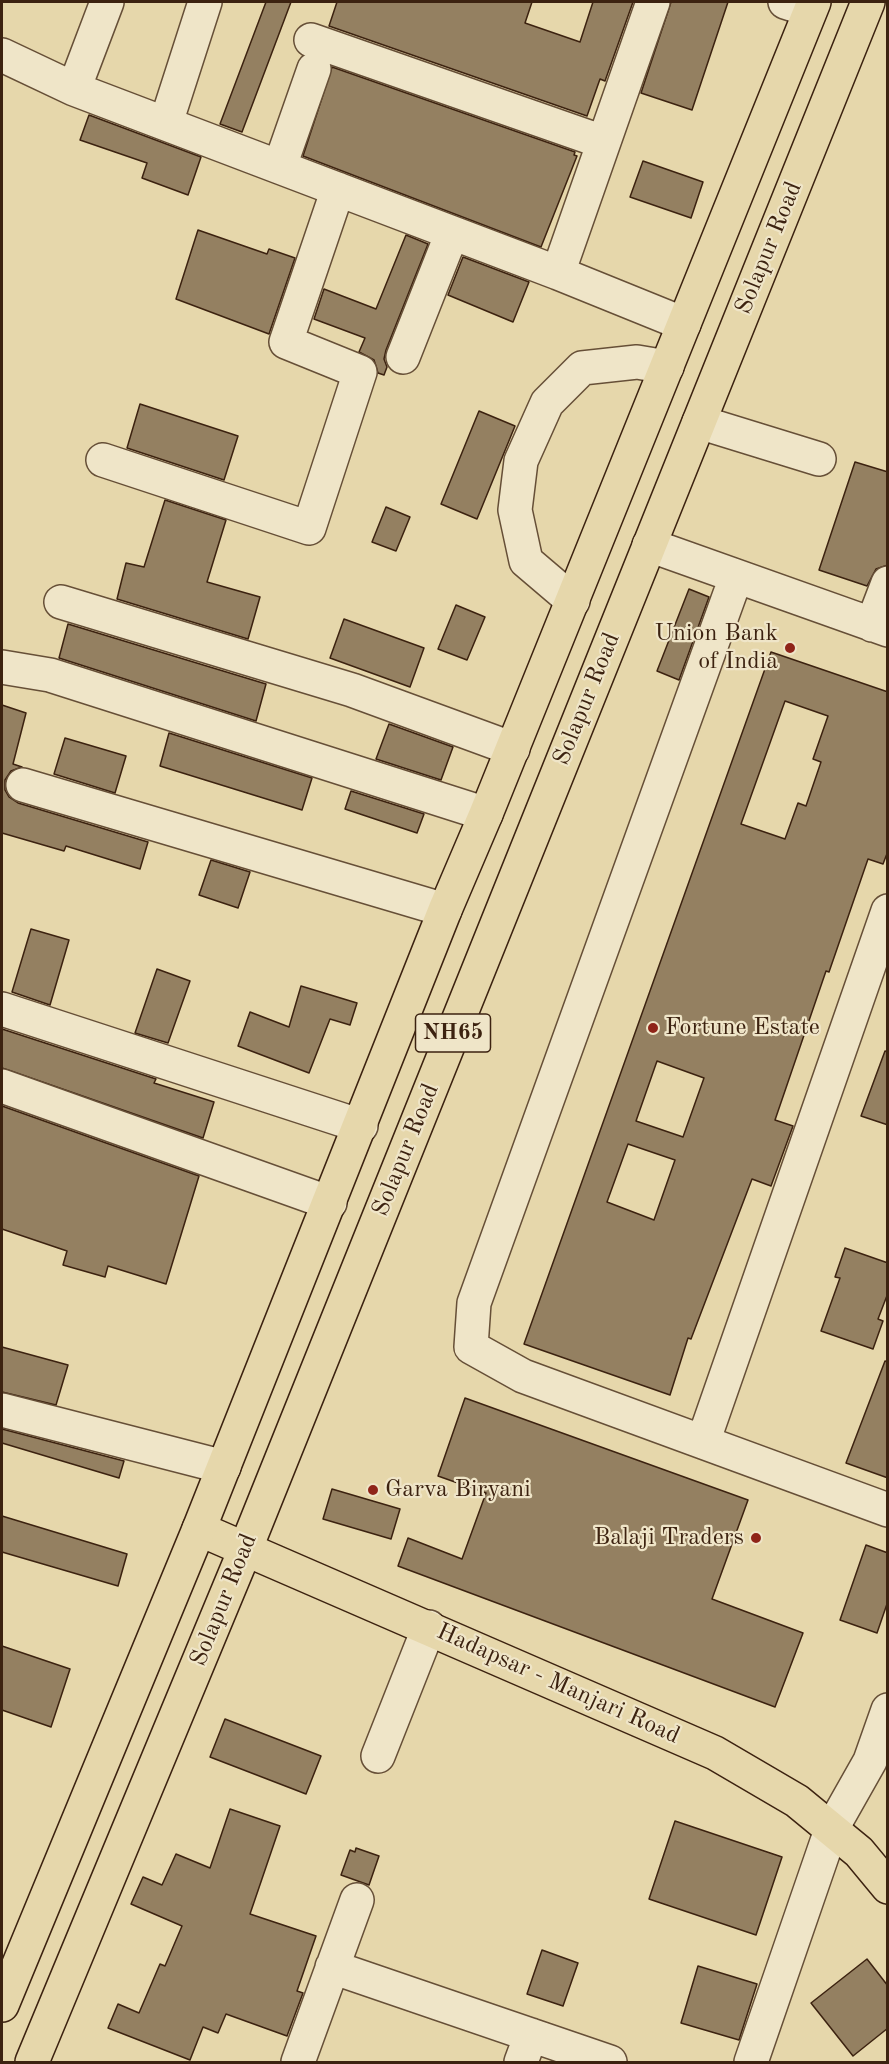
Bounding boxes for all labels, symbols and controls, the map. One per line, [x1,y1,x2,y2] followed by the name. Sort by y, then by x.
[729,178,809,318] street label: Solapur Road
[654,620,778,676] place label: Union Bank of India
[547,629,627,769] street label: Solapur Road
[783,641,797,655] marker: Union Bank of India
[416,1014,490,1052] road number: NH65
[665,1014,820,1042] place label: Fortune Estate
[646,1021,660,1035] marker: Fortune Estate
[366,1080,446,1220] street label: Solapur Road
[385,1476,531,1504] place label: Garva Biryani
[366,1483,380,1497] marker: Garva Biryani
[594,1524,744,1552] place label: Balaji Traders
[184,1530,264,1670] street label: Solapur Road
[749,1531,763,1545] marker: Balaji Traders
[432,1617,684,1751] street label: Hadapsar - Manjari Road

